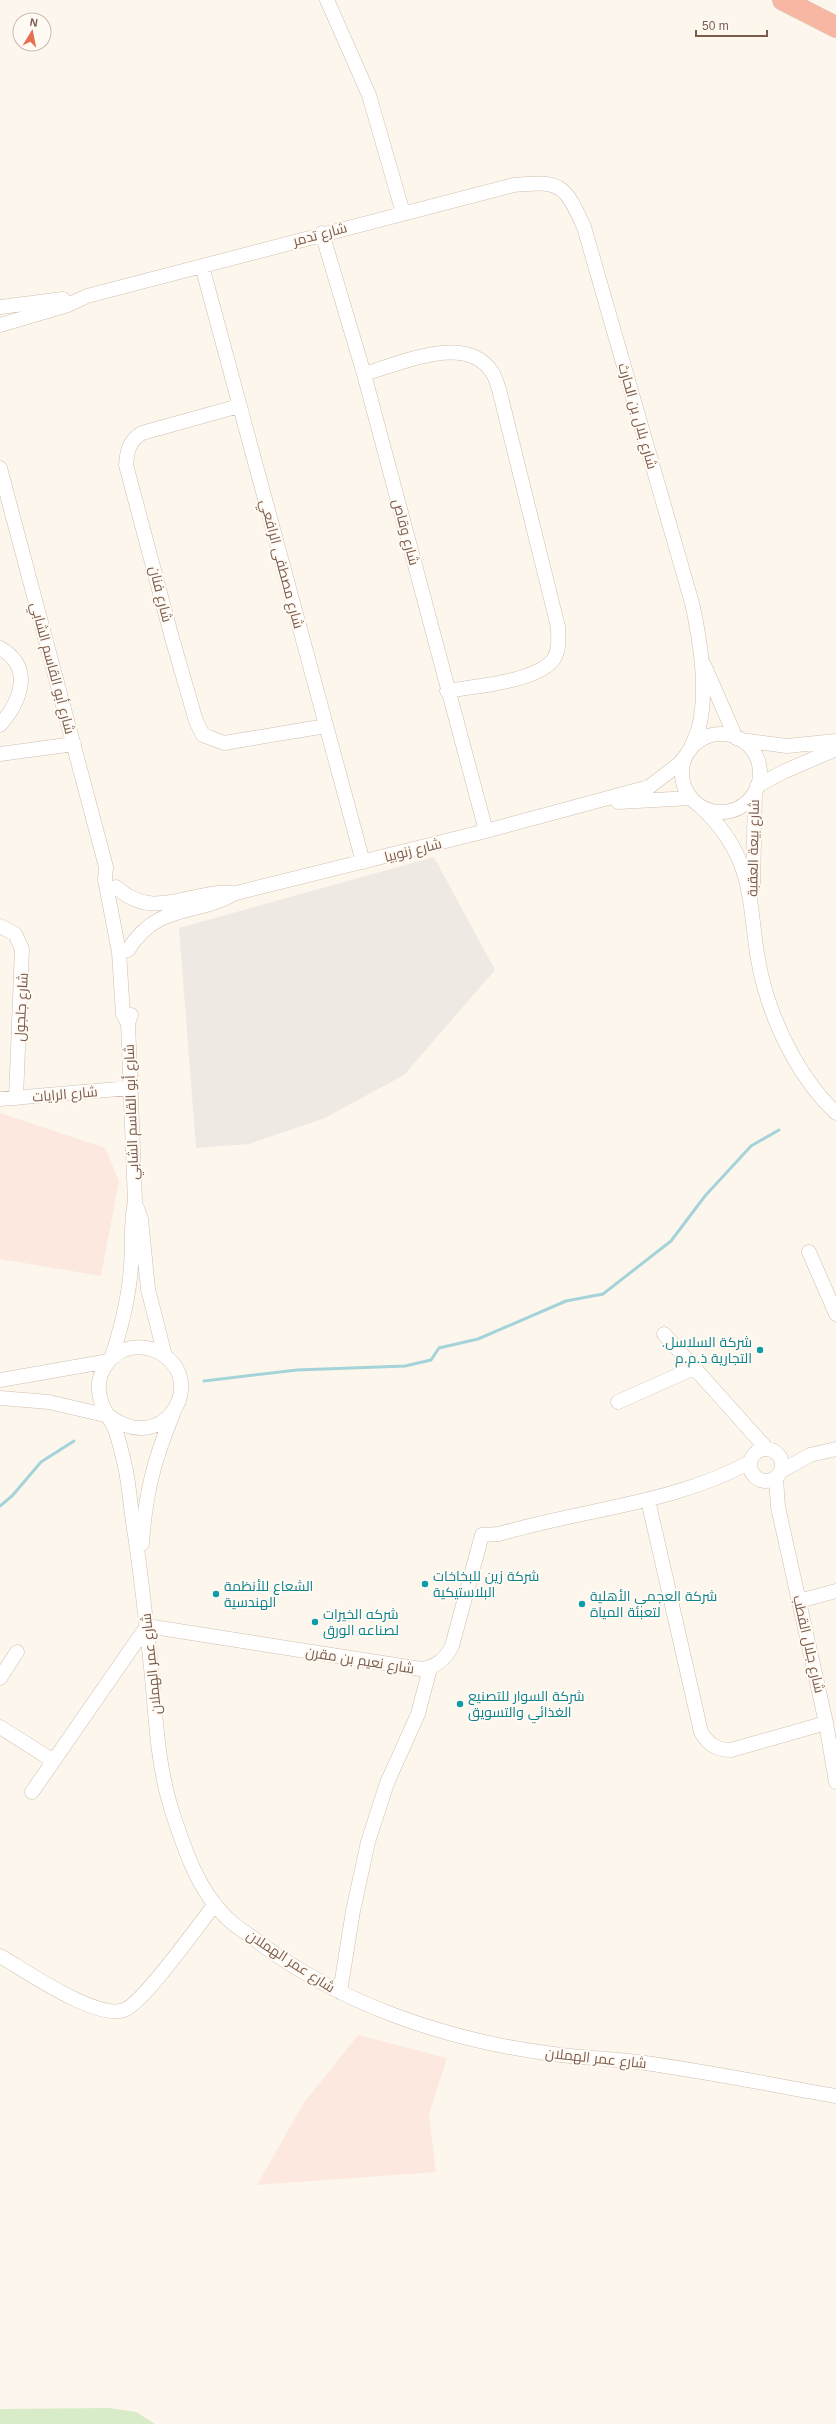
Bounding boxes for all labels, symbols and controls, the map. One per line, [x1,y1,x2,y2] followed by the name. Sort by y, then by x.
[12,12,52,52] north arrow
[696,12,767,38] scale bar
[29,16,39,29] text: N
[702,19,729,33] text: 50 m
[290,219,349,250] street label: شارع تدمر
[614,361,661,471] street label: شارع بلال بن الحارث
[389,497,423,567] street label: شارع وقاص
[253,498,307,631] street label: شارع مصطفى الرافعي
[145,564,176,624] street label: شارع فنان
[24,600,79,737] street label: شارع أبو القاسم الشابي
[744,799,763,897] street label: شارع بيعة العقبة
[383,835,444,866] street label: شارع زنوبيا
[11,972,32,1042] street label: شارع جلجول
[120,1044,145,1180] street label: شارع أبو القاسم الشابي
[32,1083,98,1106] street label: شارع الرايات
[661,1334,752,1368] place label: .شركة السلاسل التجارية ذ.م.م
[755,1345,765,1355] marker: .شركة السلاسل التجارية ذ.م.م
[433,1568,539,1600] place label: شركة زين للبخاخات البلاستيكية
[224,1578,313,1610] place label: الشعاع للأنظمة الهندسية
[420,1579,430,1589] marker: شركة زين للبخاخات البلاستيكية
[590,1588,717,1620] place label: شركة العجمي الأهلية لتعبئة المياة
[211,1589,221,1599] marker: الشعاع للأنظمة الهندسية
[789,1594,828,1695] street label: شارع جلال القطب
[577,1599,587,1609] marker: شركة العجمي الأهلية لتعبئة المياة
[323,1606,399,1639] place label: شركه الخيرات لصناعه الورق
[138,1612,165,1715] street label: شارع عمر الهملان
[310,1617,320,1627] marker: شركه الخيرات لصناعه الورق
[304,1644,415,1678] street label: شارع نعيم بن مقرن
[468,1688,585,1724] place label: شركة السوار للتصنيع الغذائي والتسويق
[455,1699,465,1709] marker: شركة السوار للتصنيع الغذائي والتسويق
[243,1927,338,1996] street label: شارع عمر الهملان
[544,2045,647,2072] street label: شارع عمر الهملان

